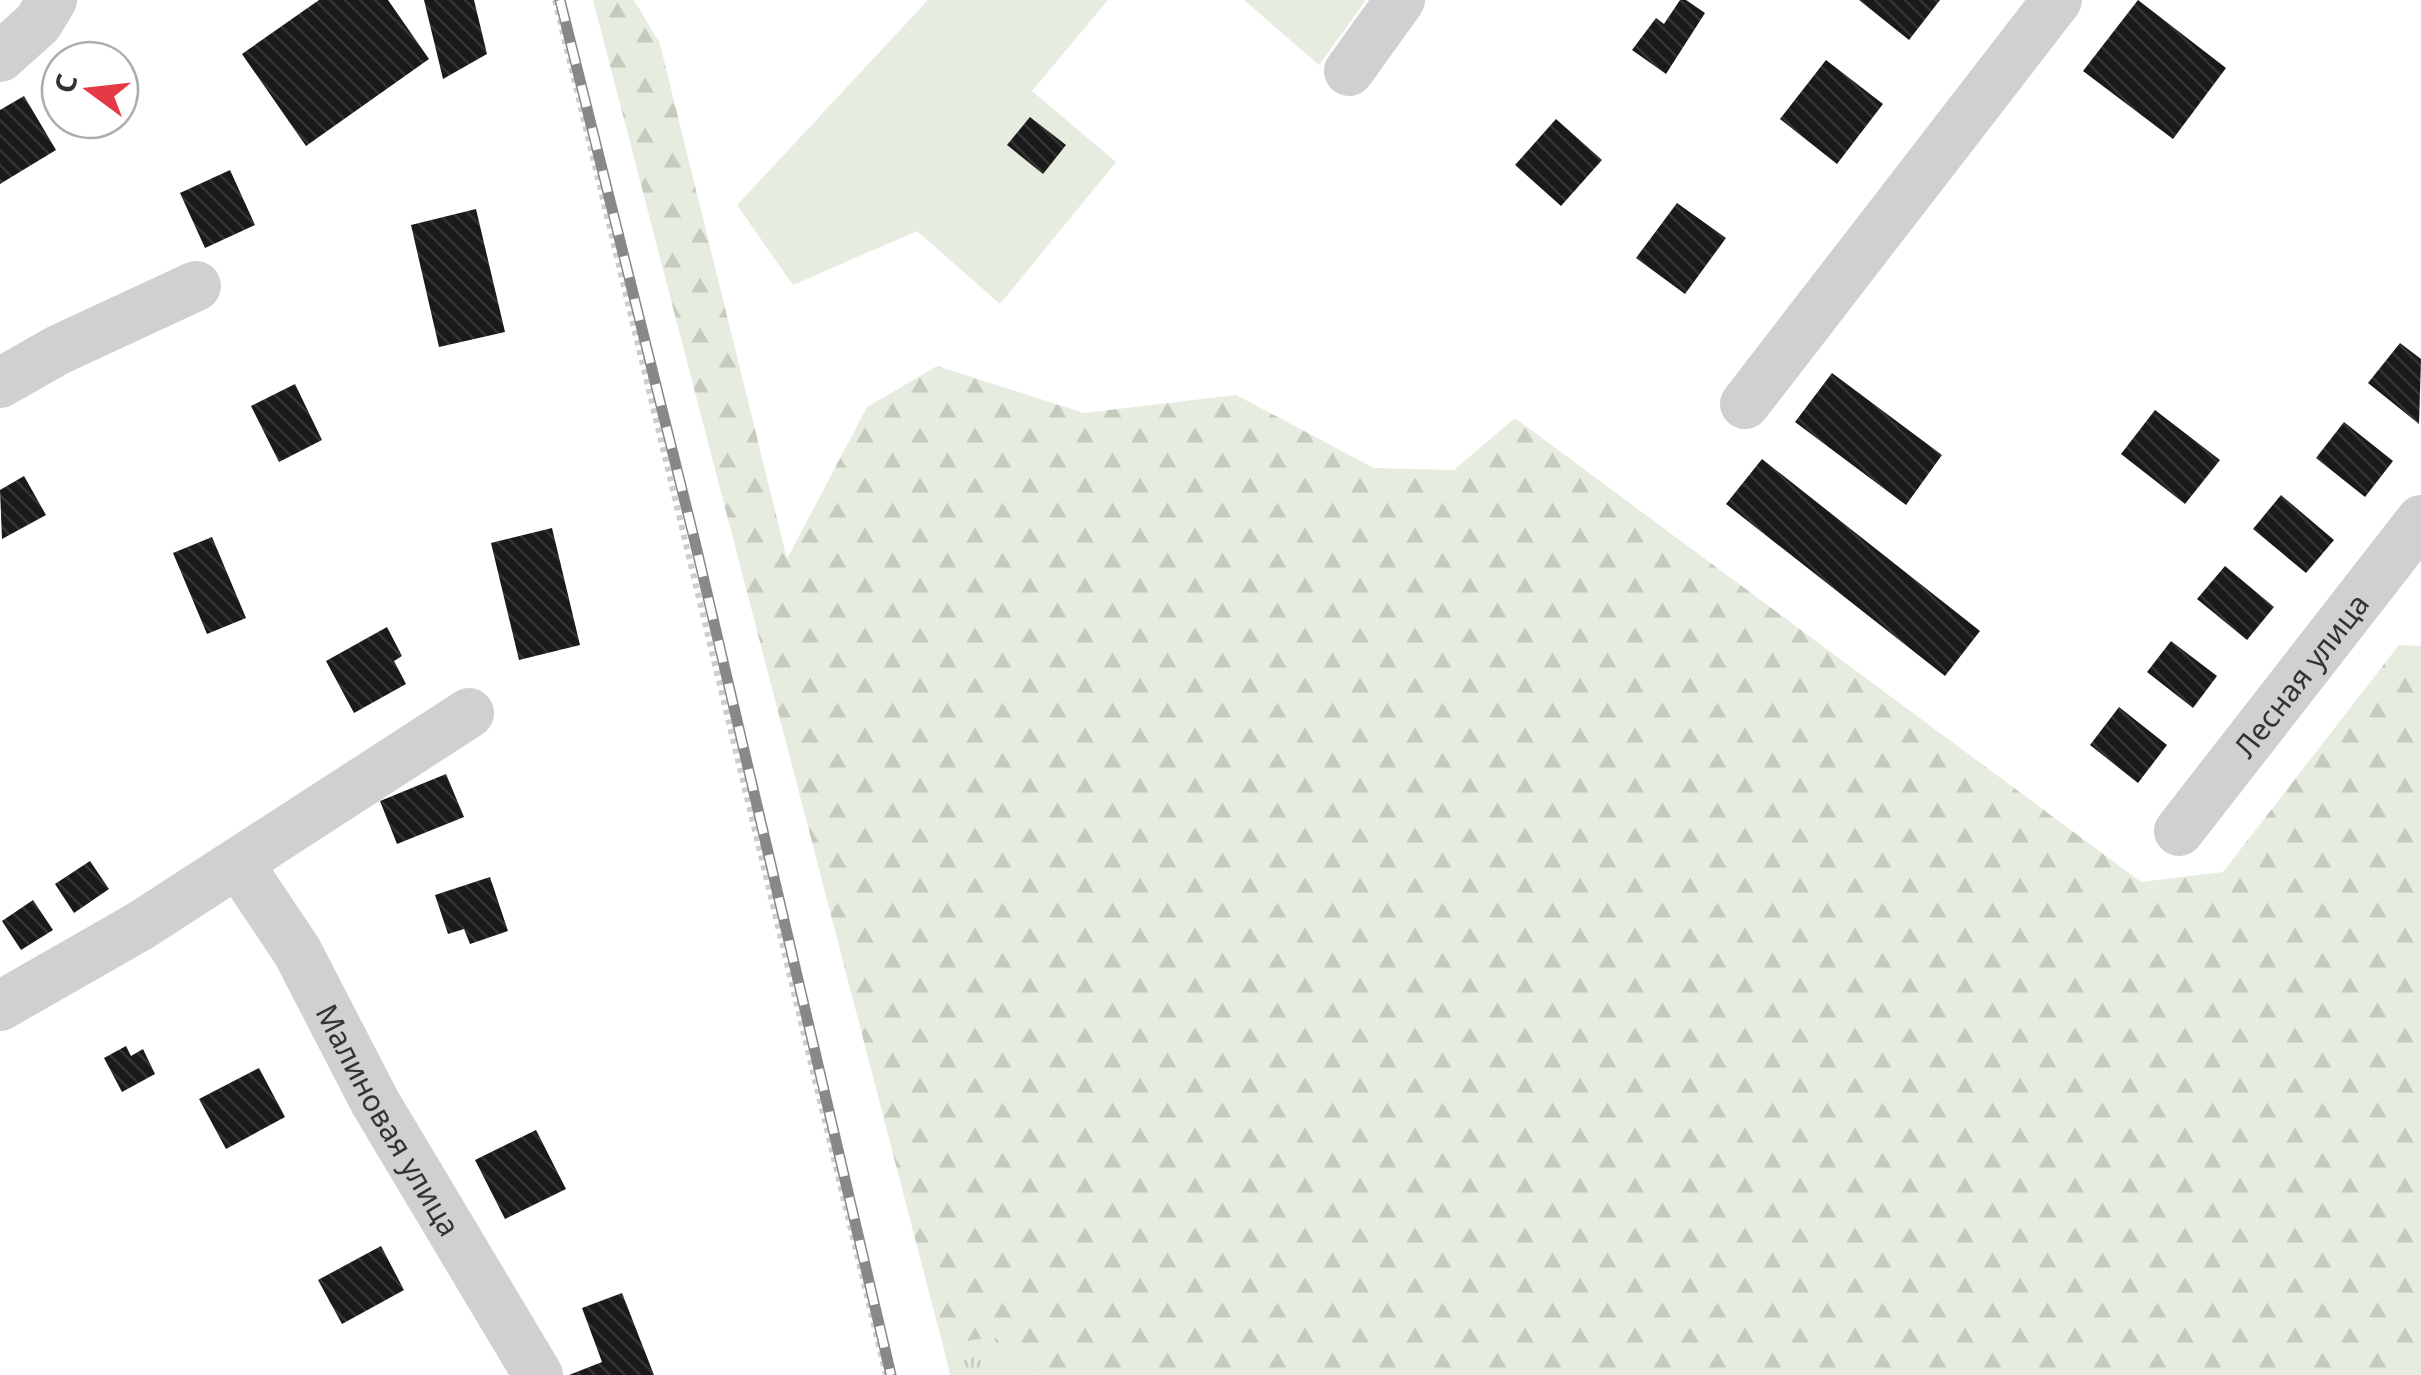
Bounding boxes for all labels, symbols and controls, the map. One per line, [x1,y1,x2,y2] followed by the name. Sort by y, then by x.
[40,40,140,140] north arrow
[44,70,86,97] text: С
[2224,584,2377,765] street label: Лесная улица
[307,997,471,1243] street label: Малиновая улица

